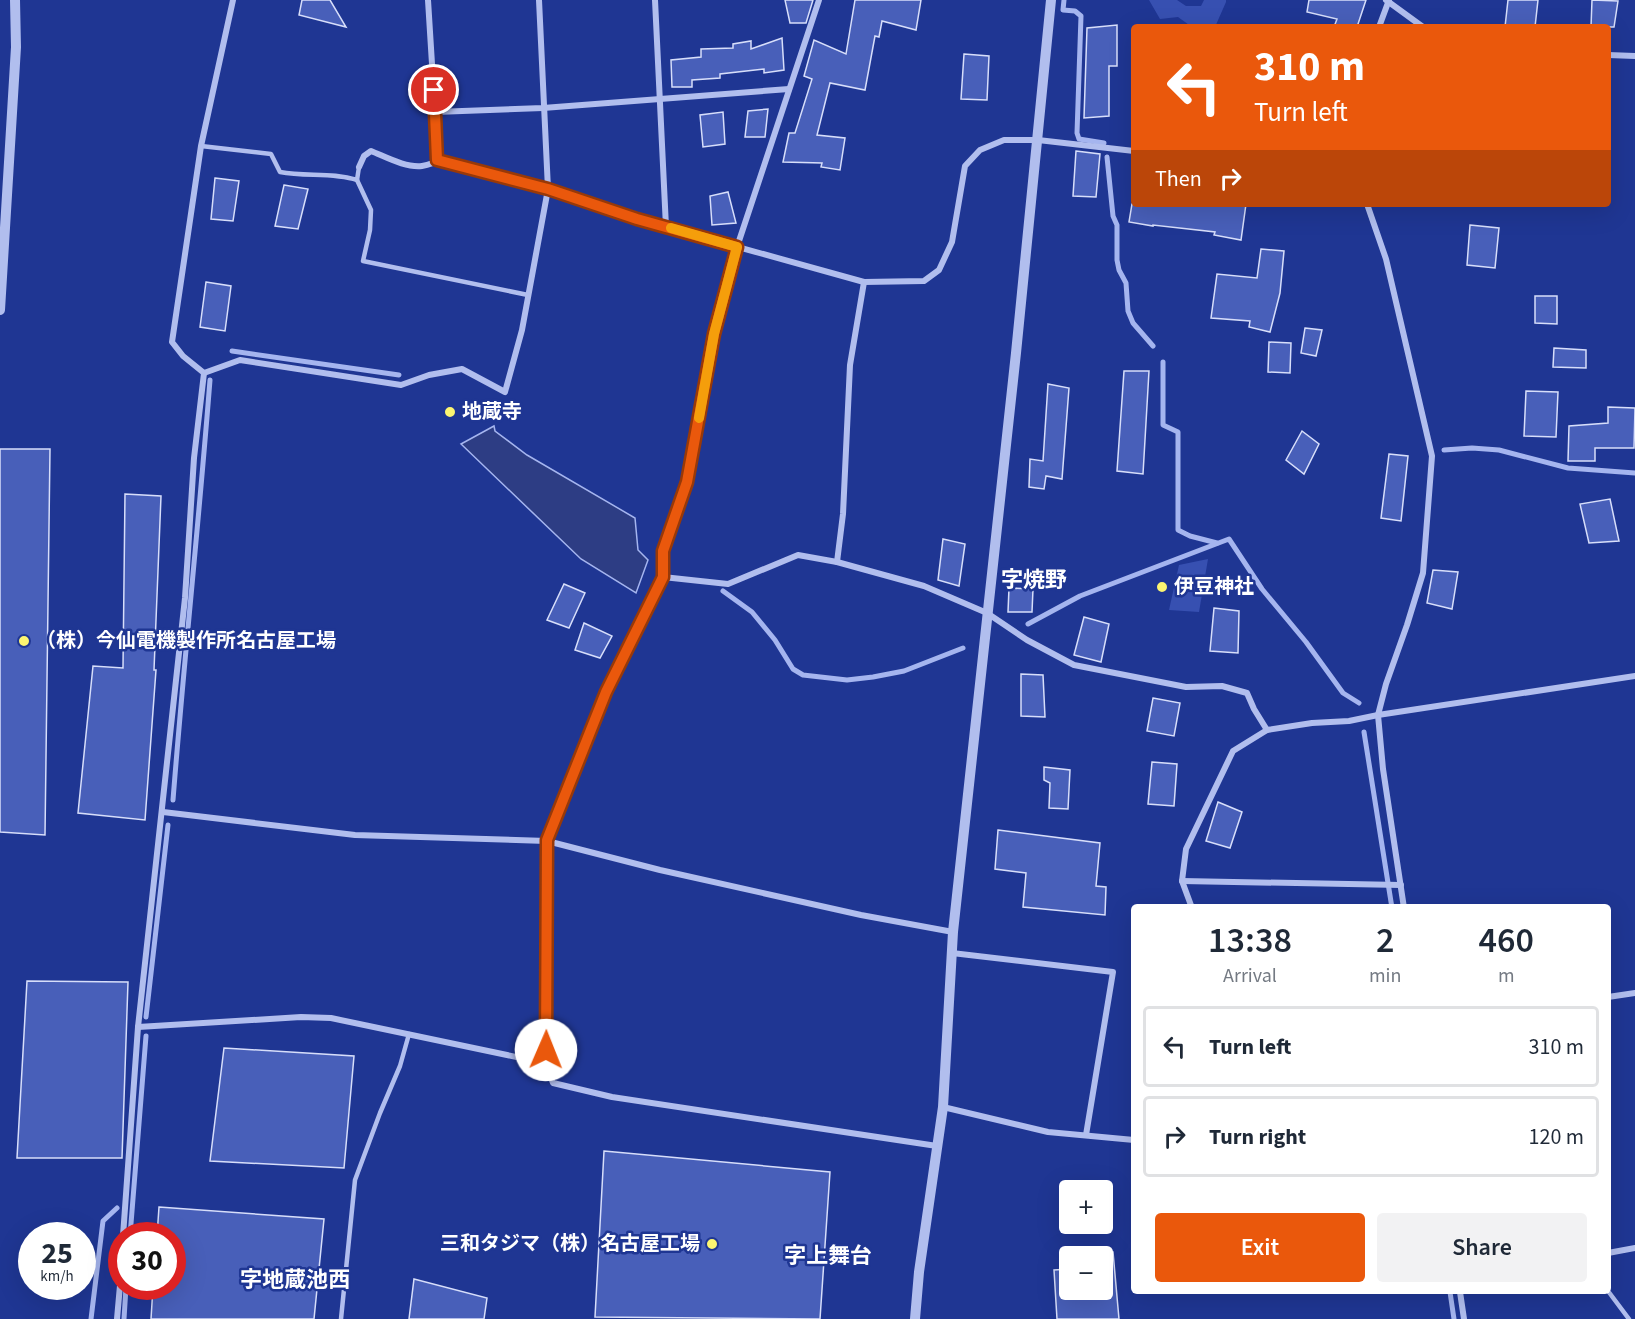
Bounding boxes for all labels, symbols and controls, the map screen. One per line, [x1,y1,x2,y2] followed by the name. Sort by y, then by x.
[1254,37,1365,97] text: 310 m
[1155,48,1233,126] icon: left
[408,64,459,115] pin
[417,73,450,106] icon: arrive
[1254,93,1348,132] text: Turn left
[1214,162,1247,195] icon: right
[1155,163,1202,195] text: Then
[462,398,522,426] place label: 地蔵寺
[443,405,457,419] marker: 地蔵寺
[1001,564,1067,596] district label: 字焼野
[1174,573,1254,601] place label: 伊豆神社
[1155,580,1169,594] marker: 伊豆神社
[36,627,336,655] place label: （株）今仙電機製作所名古屋工場
[17,634,31,648] marker: （株）今仙電機製作所名古屋工場
[1208,915,1292,966] text: 13:38
[1376,915,1394,966] text: 2
[1478,915,1534,966] text: 460
[1223,962,1277,990] text: Arrival
[1369,962,1401,990] text: min
[1498,962,1514,990] text: m
[514,1018,578,1082] position arrow
[1158,1030,1191,1063] icon: left
[1209,1031,1291,1063] text: Turn left
[1529,1031,1584,1063] text: 310 m
[1158,1120,1191,1153] icon: right
[1209,1121,1306,1153] text: Turn right
[1529,1121,1584,1153] text: 120 m
[1059,1180,1113,1300] map controls
[1059,1180,1113,1234] button: +
[1155,1213,1365,1282] button: Exit
[1377,1213,1587,1282] button: Share
[108,1222,186,1300] speed limit sign: 30
[440,1230,700,1258] place label: 三和タジマ（株）名古屋工場
[41,1232,73,1275] text: 25
[705,1237,719,1251] marker: 三和タジマ（株）名古屋工場
[784,1240,872,1272] district label: 字上舞台
[1059,1246,1113,1300] button: −
[240,1264,350,1296] district label: 字地蔵池西
[40,1266,74,1287] text: km/h

